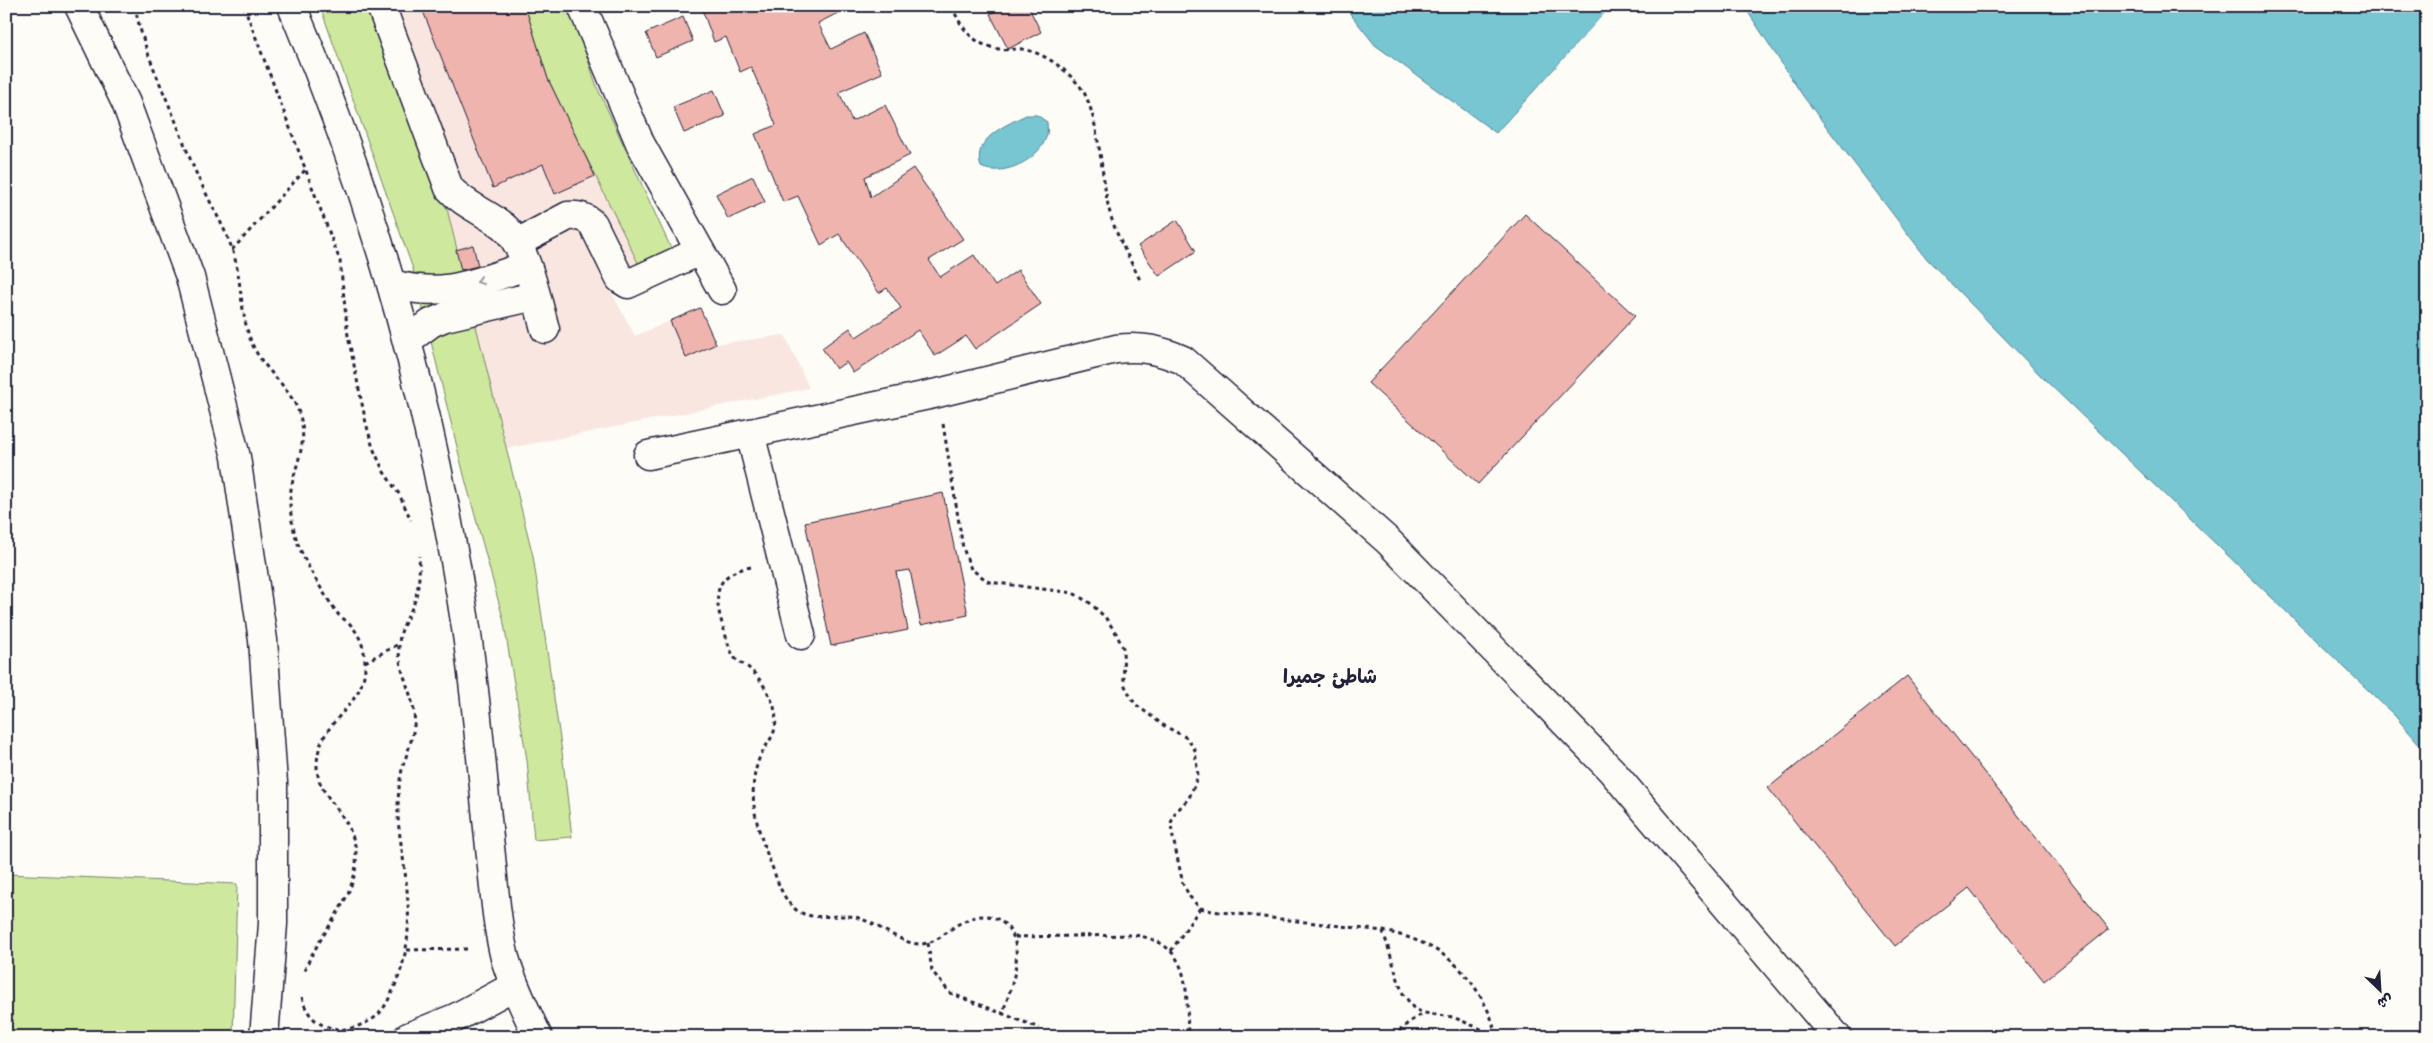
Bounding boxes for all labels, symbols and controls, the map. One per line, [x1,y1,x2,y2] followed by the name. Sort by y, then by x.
[476,276,484,286] one-way arrow
[1283,664,1377,689] district label: شاطئ جميرا
[2356,966,2406,1016] north arrow
[2375,990,2396,1013] text: ش

